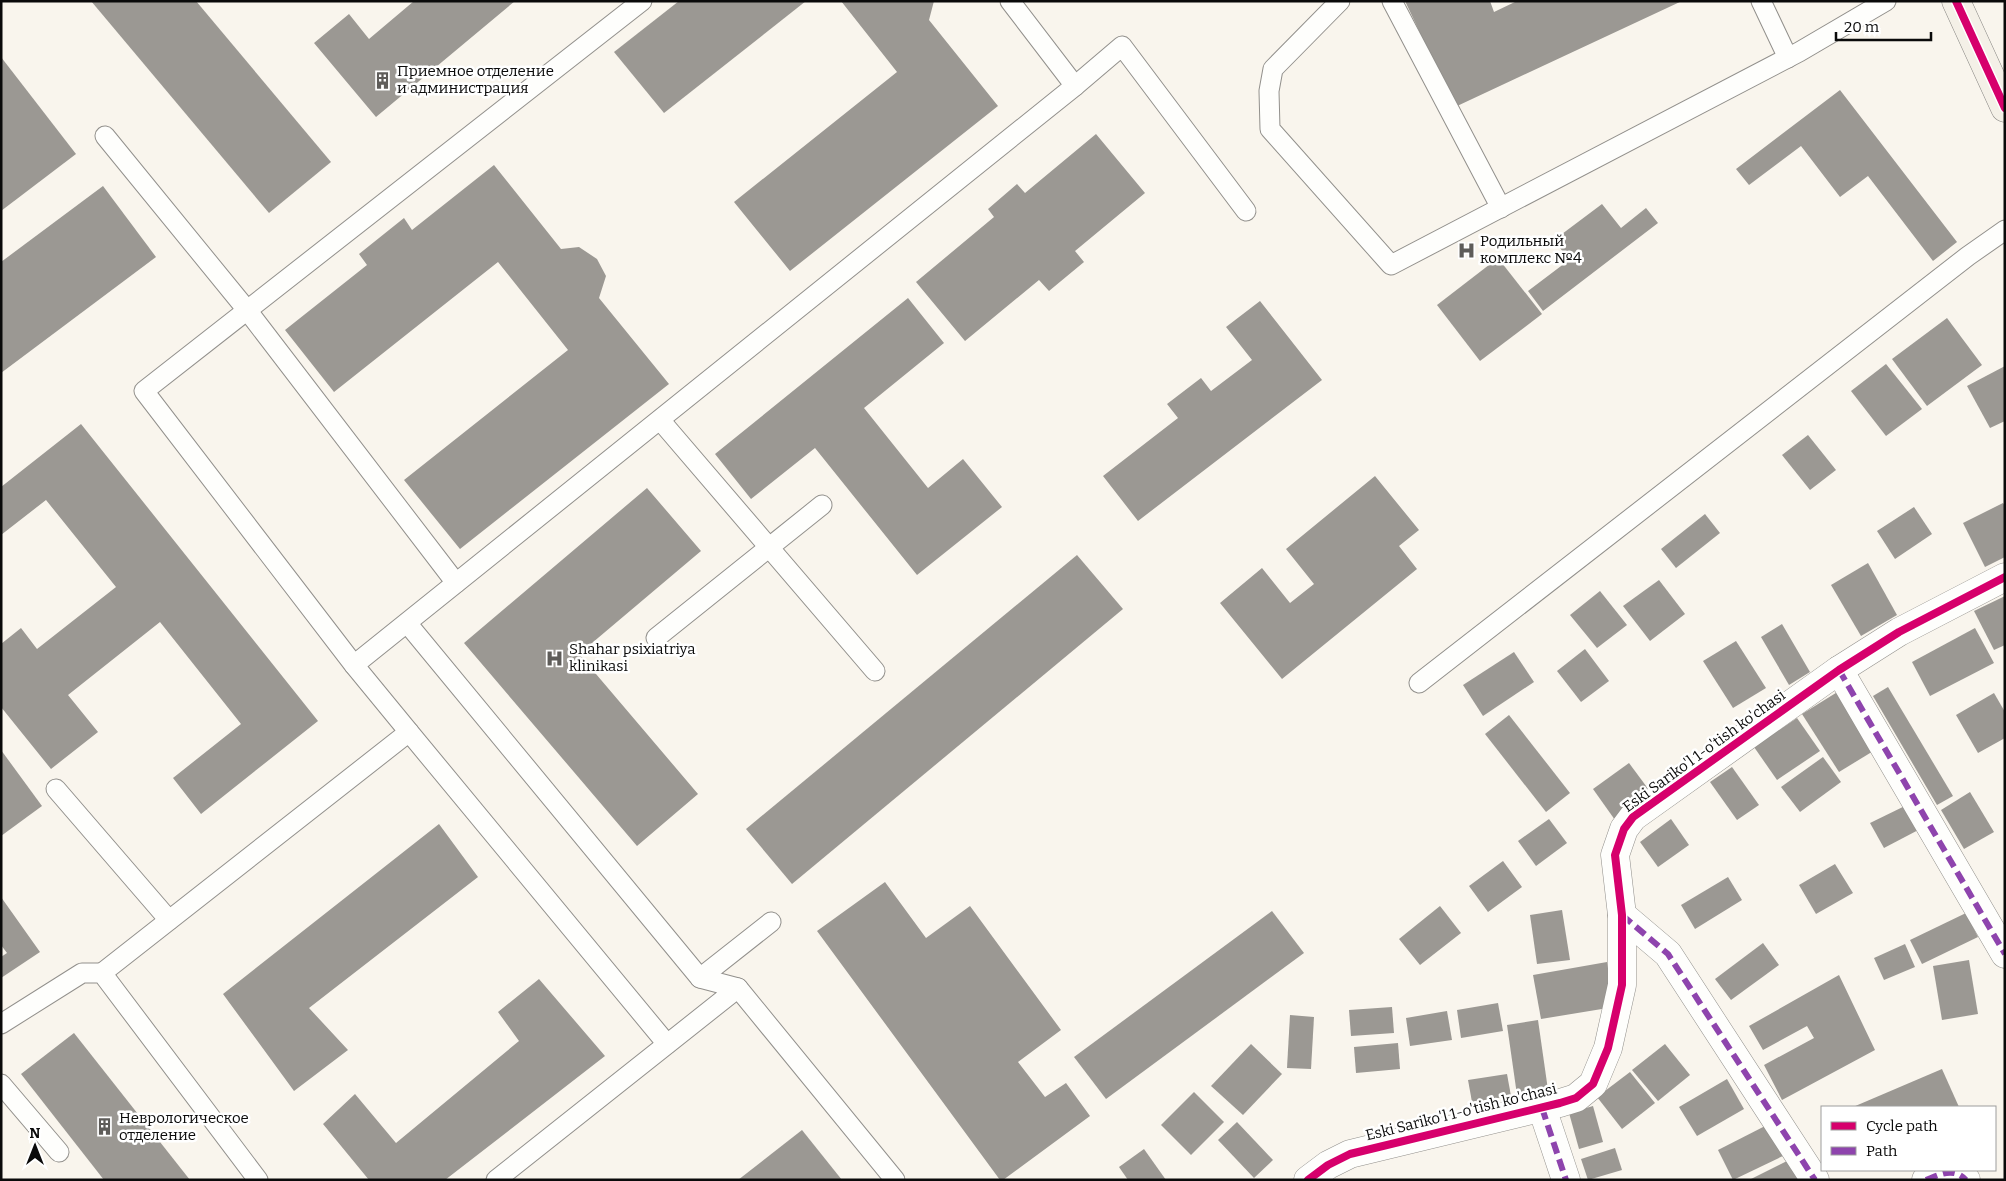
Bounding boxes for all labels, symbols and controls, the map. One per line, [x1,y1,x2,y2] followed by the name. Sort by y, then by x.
[1836,10,1931,42] scale bar
[1844,18,1880,36] text: 20 m
[397,62,554,97] place label: Приемное отделение и администрация
[373,70,393,90] building icon: Приемное отделение и администрация
[1480,232,1582,267] place label: Родильный комплекс №4
[1456,240,1476,260] hospital icon: Родильный комплекс №4
[569,640,695,675] place label: Shahar psixiatriya klinikasi
[545,648,565,668] hospital icon: Shahar psixiatriya klinikasi
[1619,686,1789,816] street label: Eski Sariko'l 1-o'tish ko'chasi
[1364,1079,1559,1144] street label: Eski Sariko'l 1-o'tish ko'chasi
[1821,1106,1996,1171] legend
[119,1109,249,1144] place label: Неврологическое отделение
[95,1117,115,1137] building icon: Неврологическое отделение
[1866,1117,1938,1135] text: Cycle path
[10,1121,60,1171] north arrow
[30,1125,41,1142] text: N
[1866,1142,1898,1160] text: Path

